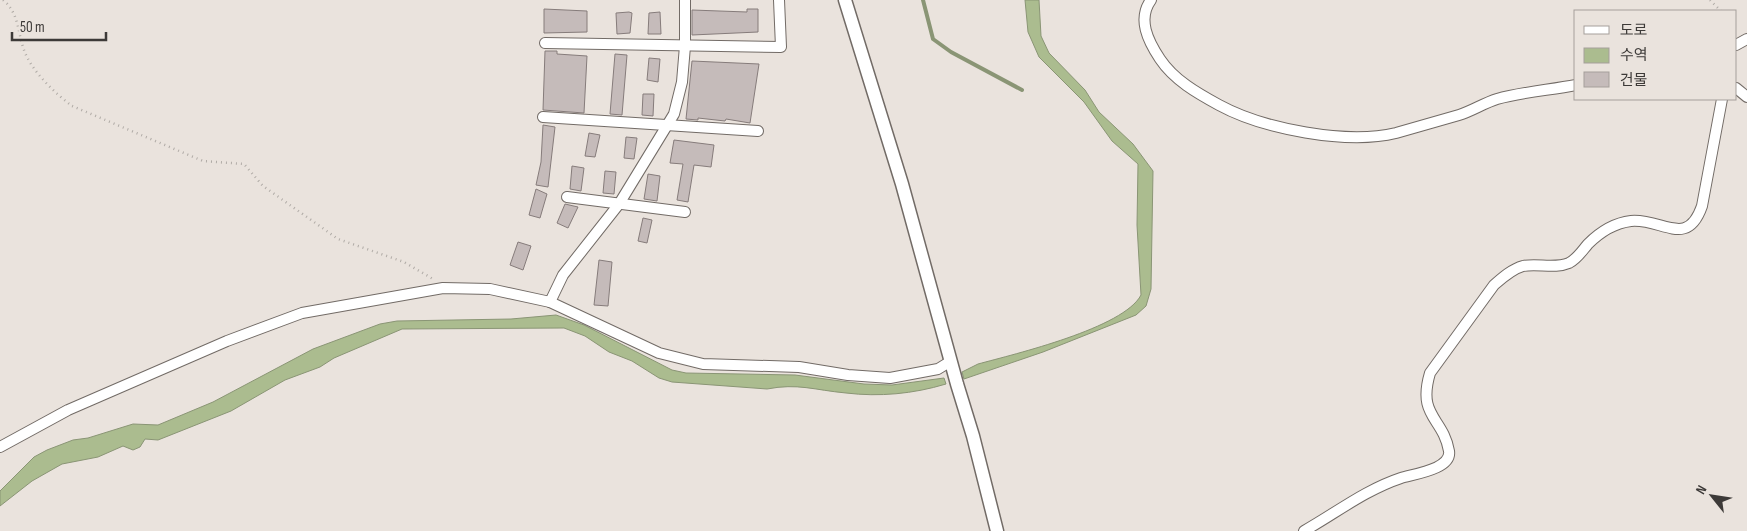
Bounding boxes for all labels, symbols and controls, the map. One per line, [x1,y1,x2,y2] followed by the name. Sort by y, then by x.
[12,10,106,42] scale bar
[1574,10,1737,100] legend
[20,18,45,37] text: 50 m
[1620,21,1648,40] text: 도로
[1620,46,1648,65] text: 수역
[1620,71,1648,90] text: 건물
[1687,471,1737,521] north arrow
[1692,482,1710,497] text: N

